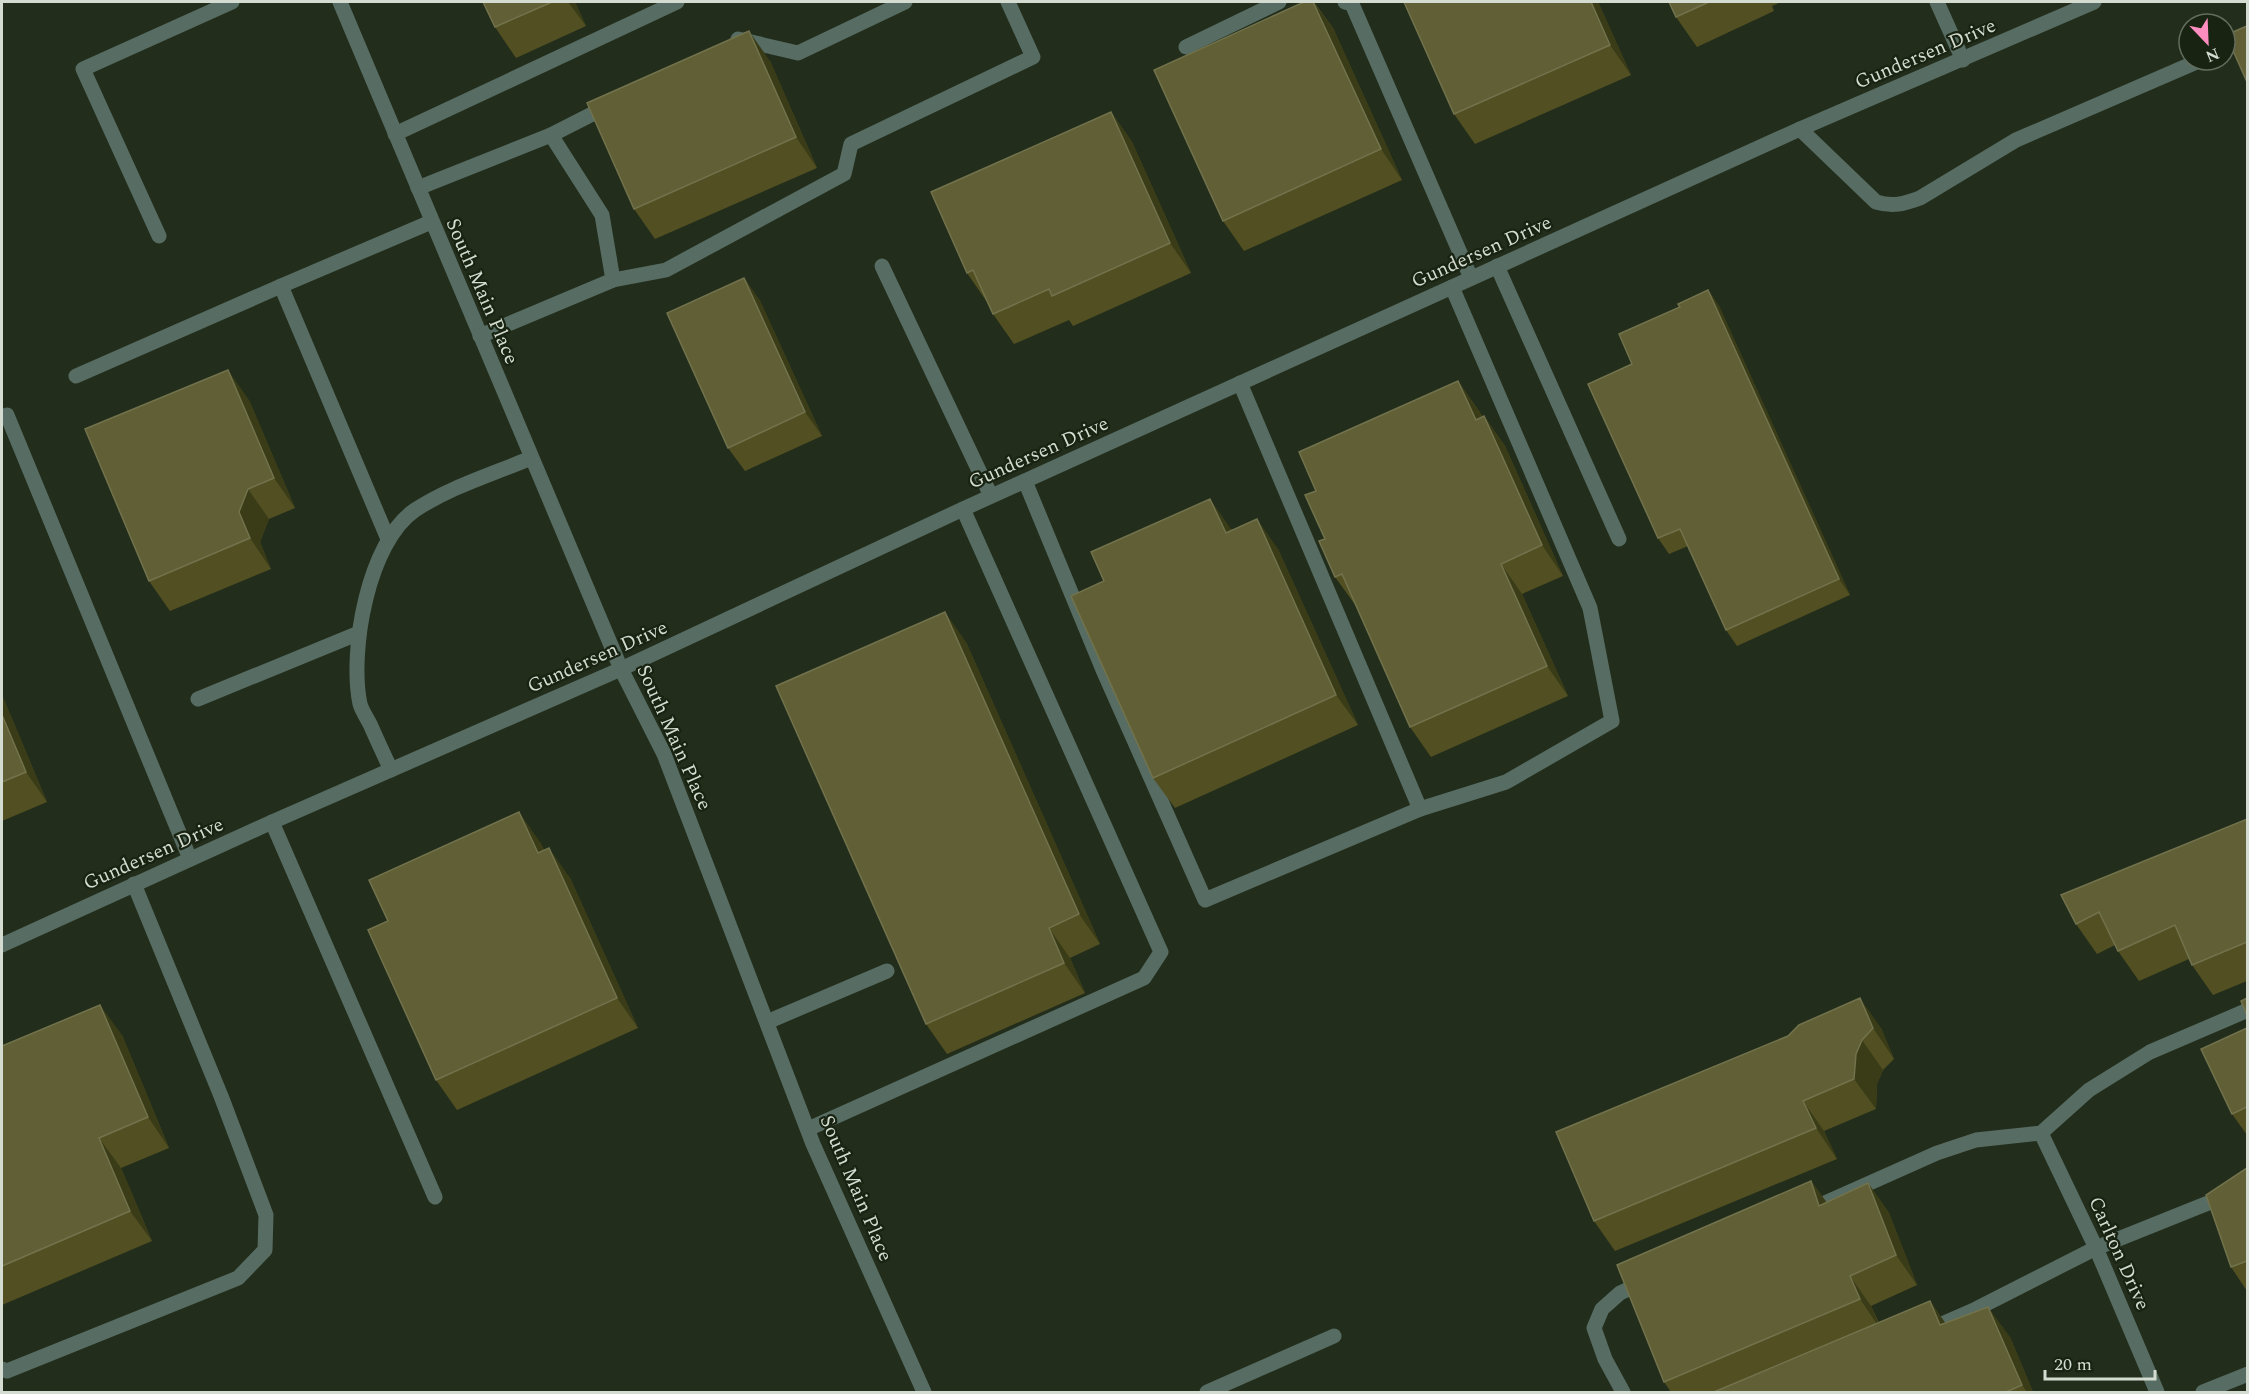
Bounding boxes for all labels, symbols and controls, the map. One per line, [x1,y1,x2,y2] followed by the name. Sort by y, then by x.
[1850,11,2001,97] street label: Gundersen Drive
[2177,12,2237,72] north arrow
[2202,41,2223,68] text: N
[1406,208,1556,296] street label: Gundersen Drive
[438,214,526,369] street label: South Main Place
[963,409,1113,497] street label: Gundersen Drive
[522,613,672,701] street label: Gundersen Drive
[629,660,720,815] street label: South Main Place
[78,810,228,898] street label: Gundersen Drive
[812,1111,900,1266] street label: South Main Place
[2081,1192,2158,1315] street label: Carlton Drive
[2045,1343,2154,1381] scale bar
[2054,1351,2092,1378] text: 20 m

